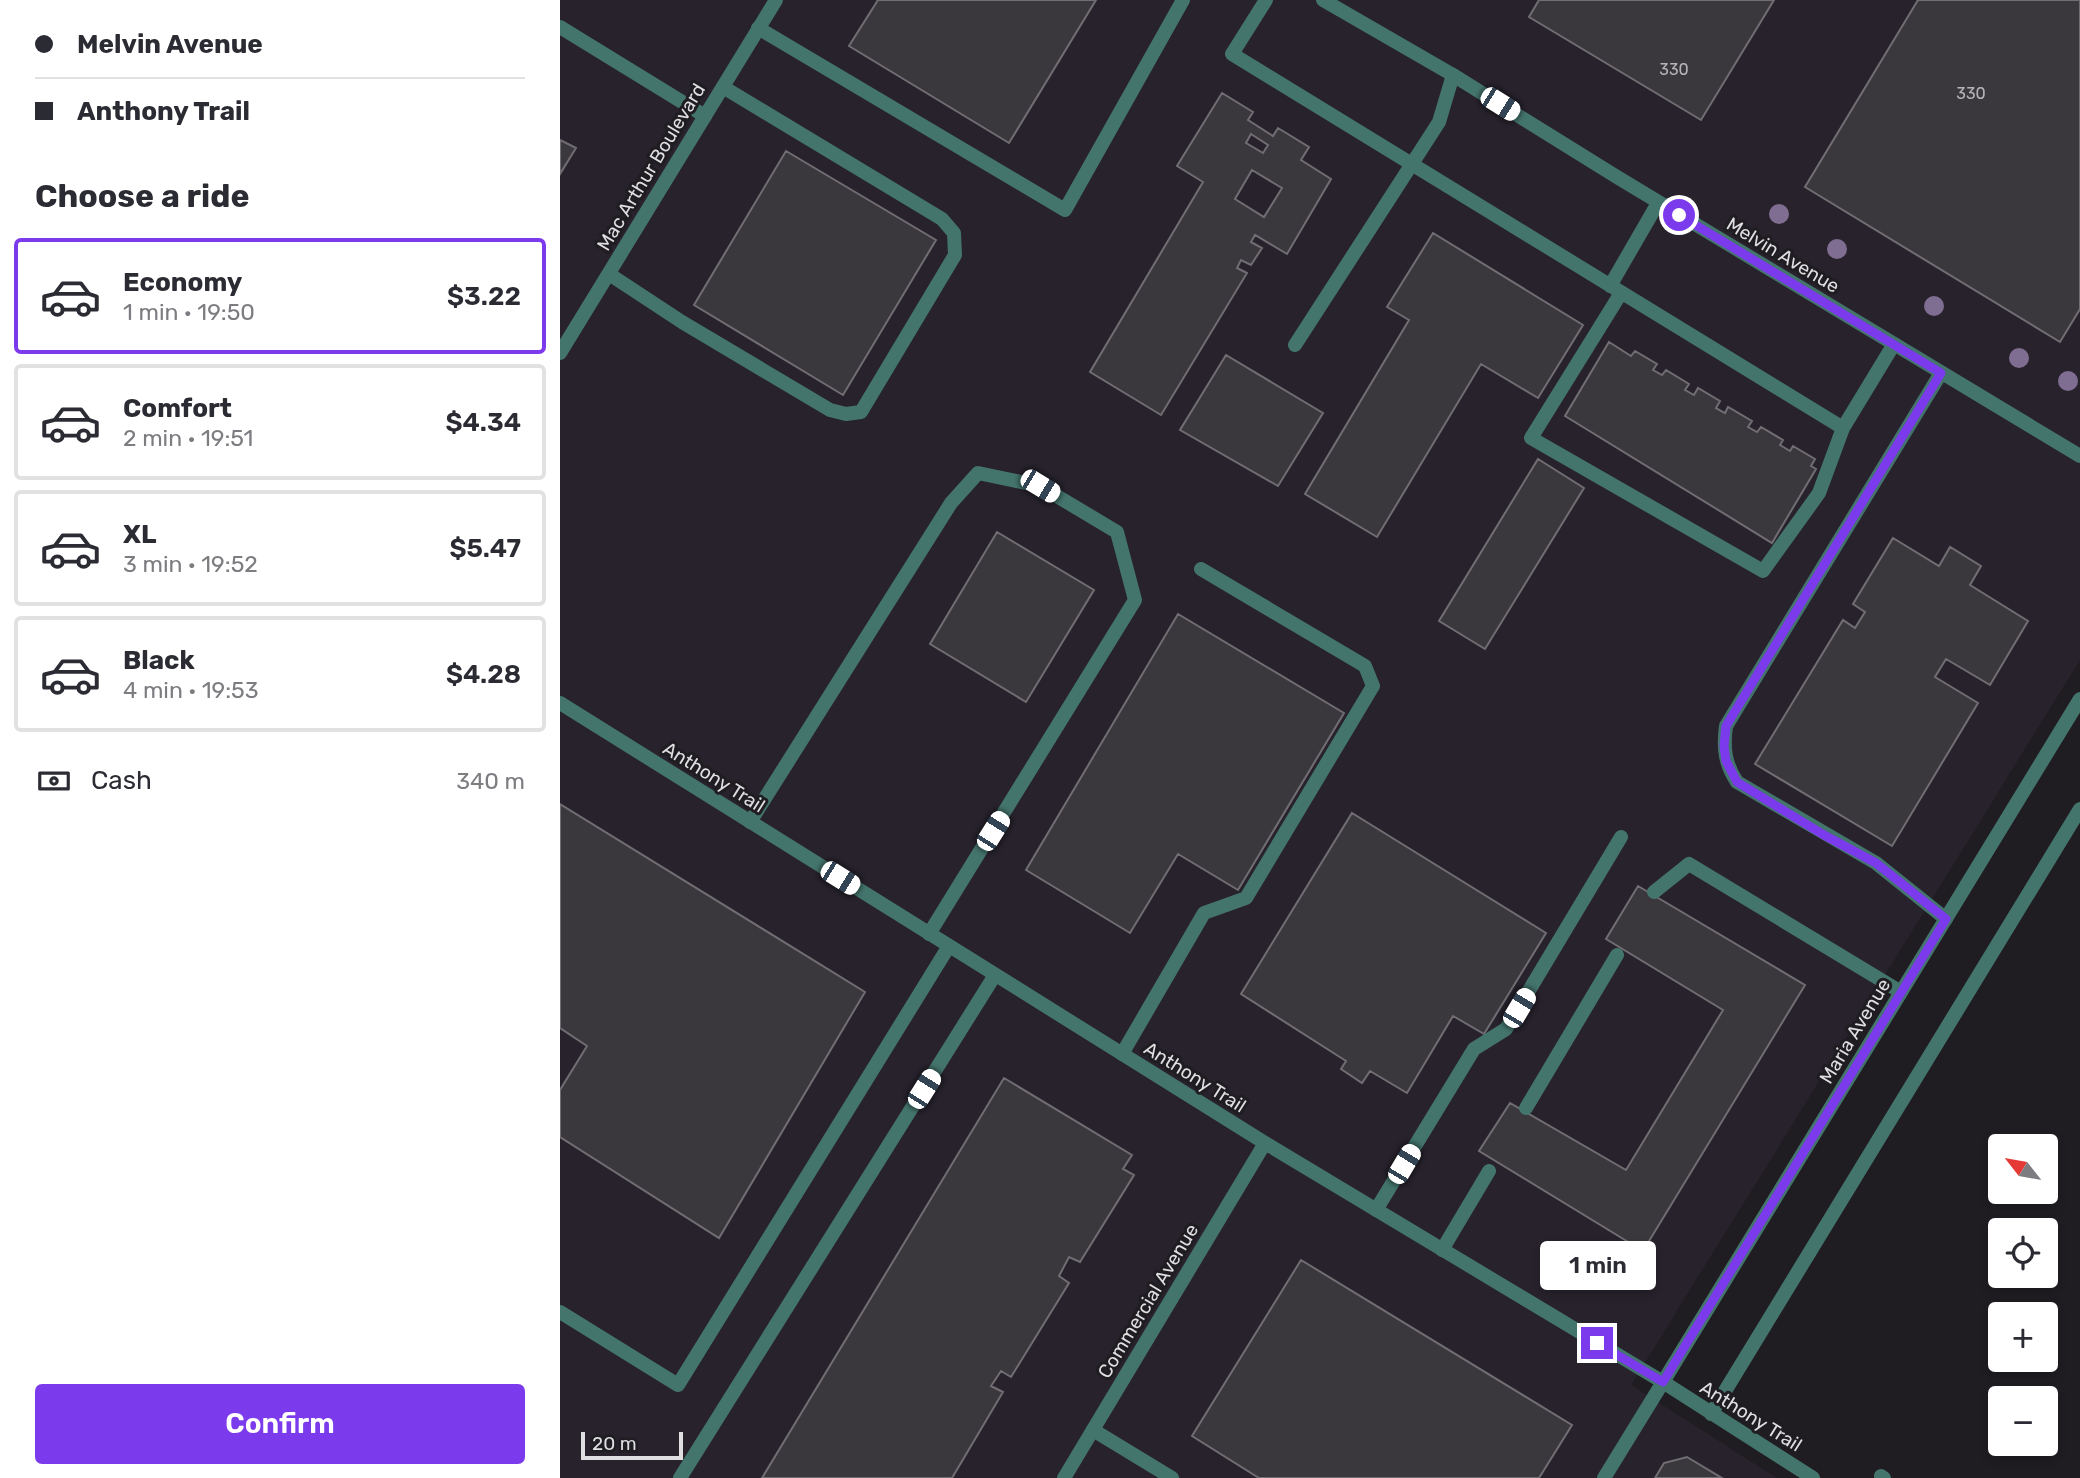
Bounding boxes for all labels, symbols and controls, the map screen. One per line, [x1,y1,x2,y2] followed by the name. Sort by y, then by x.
[77,29,263,60] text: Melvin Avenue
[1659,60,1689,79] house number: 330
[592,79,710,255] street label: Mac Arthur Boulevard
[1477,84,1524,124] car
[1956,84,1986,103] house number: 330
[77,96,250,127] text: Anthony Trail
[35,177,249,215] text: Choose a ride
[1663,199,1695,231] route start
[1722,212,1844,298] street label: Melvin Avenue
[39,265,102,328] icon: car
[123,267,242,298] text: Economy
[447,281,521,312] text: $3.22
[123,298,255,326] text: 1 min · 19:50
[39,391,102,454] icon: car
[123,393,232,424] text: Comfort
[446,407,521,438] text: $4.34
[123,424,253,452] text: 2 min · 19:51
[1017,466,1064,506] car
[39,517,102,580] icon: car
[123,519,156,550] text: XL
[449,533,521,564] text: $5.47
[123,550,258,578] text: 3 min · 19:52
[39,643,102,706] icon: car
[123,645,195,676] text: Black
[446,659,521,690] text: $4.28
[123,676,259,704] text: 4 min · 19:53
[659,737,769,817] street label: Anthony Trail
[35,762,73,800] icon: cash
[91,765,152,796] text: Cash
[456,767,525,795] text: 340 m
[973,808,1014,854] car
[817,858,864,898] car
[1815,974,1895,1088] street label: Maria Avenue
[1500,985,1539,1031] car
[1140,1037,1250,1117] street label: Anthony Trail
[904,1066,945,1112] car
[1988,1134,2058,1204] north arrow
[1988,1134,2058,1456] map controls
[1385,1141,1424,1187] car
[1988,1218,2058,1288] button: locate
[1093,1220,1203,1382] street label: Commercial Avenue
[1539,1242,1655,1290] callout: 1 min
[1569,1251,1627,1279] text: 1 min
[1988,1302,2058,1372] button: +
[1581,1327,1613,1359] route end
[1696,1376,1806,1456] street label: Anthony Trail
[35,1384,525,1464] button: Confirm
[1988,1386,2058,1456] button: −
[581,1429,682,1461] scale bar
[592,1432,637,1455] text: 20 m

